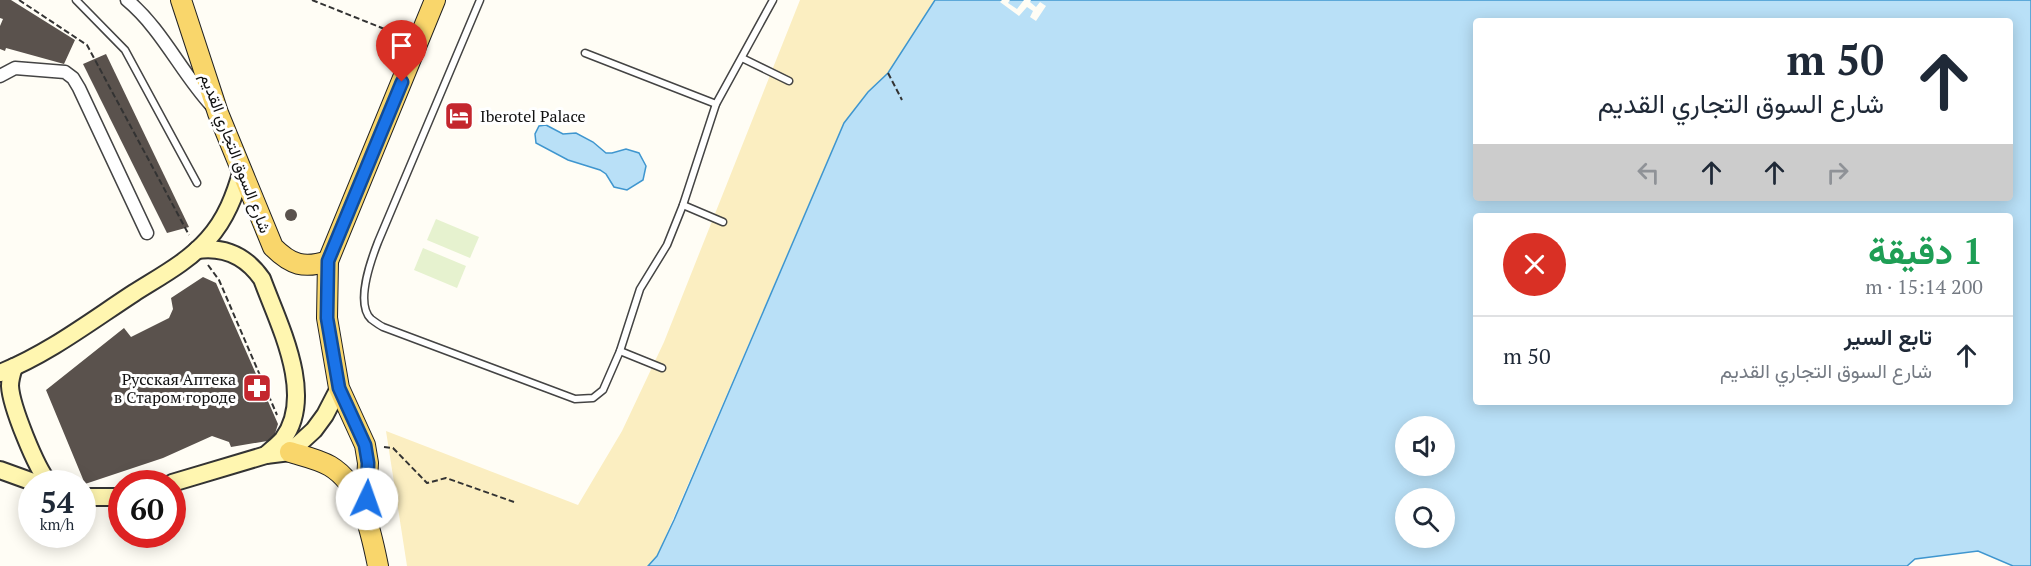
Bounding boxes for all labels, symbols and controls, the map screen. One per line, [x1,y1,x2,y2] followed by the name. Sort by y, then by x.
[376,20,427,82] pin
[385,29,418,62] icon: arrive
[1786,31,1884,87] text: 50 m
[1905,42,1983,120] icon: ahead
[193,70,277,237] street label: شارع السوق التجاري القديم
[1598,85,1884,121] text: شارع السوق التجاري القديم
[443,100,475,132] hotel icon: Iberotel Palace
[480,105,586,127] place label: Iberotel Palace
[1632,156,1665,189] icon: left
[1695,156,1728,189] icon: ahead
[1758,156,1791,189] icon: ahead
[1821,156,1854,189] icon: right
[1868,227,1983,274] text: 1 دقيقة
[1503,233,1566,296] button: close
[1865,273,1983,300] text: 200 m · 15:14
[1844,322,1932,351] text: تابع السير
[1950,339,1983,372] icon: ahead
[1503,341,1551,370] text: 50 m
[1720,357,1932,384] text: شارع السوق التجاري القديم
[114,368,236,408] place label: Русская Аптека в Старом городе
[241,372,273,404] pharmacy icon: Русская Аптека в Старом городе
[1395,416,1455,548] map controls
[1395,416,1455,476] button: sound
[335,467,399,531] position arrow
[108,470,186,548] speed limit sign: 60
[40,482,74,522] text: 54
[1395,488,1455,548] button: search
[40,514,74,534] text: km/h

